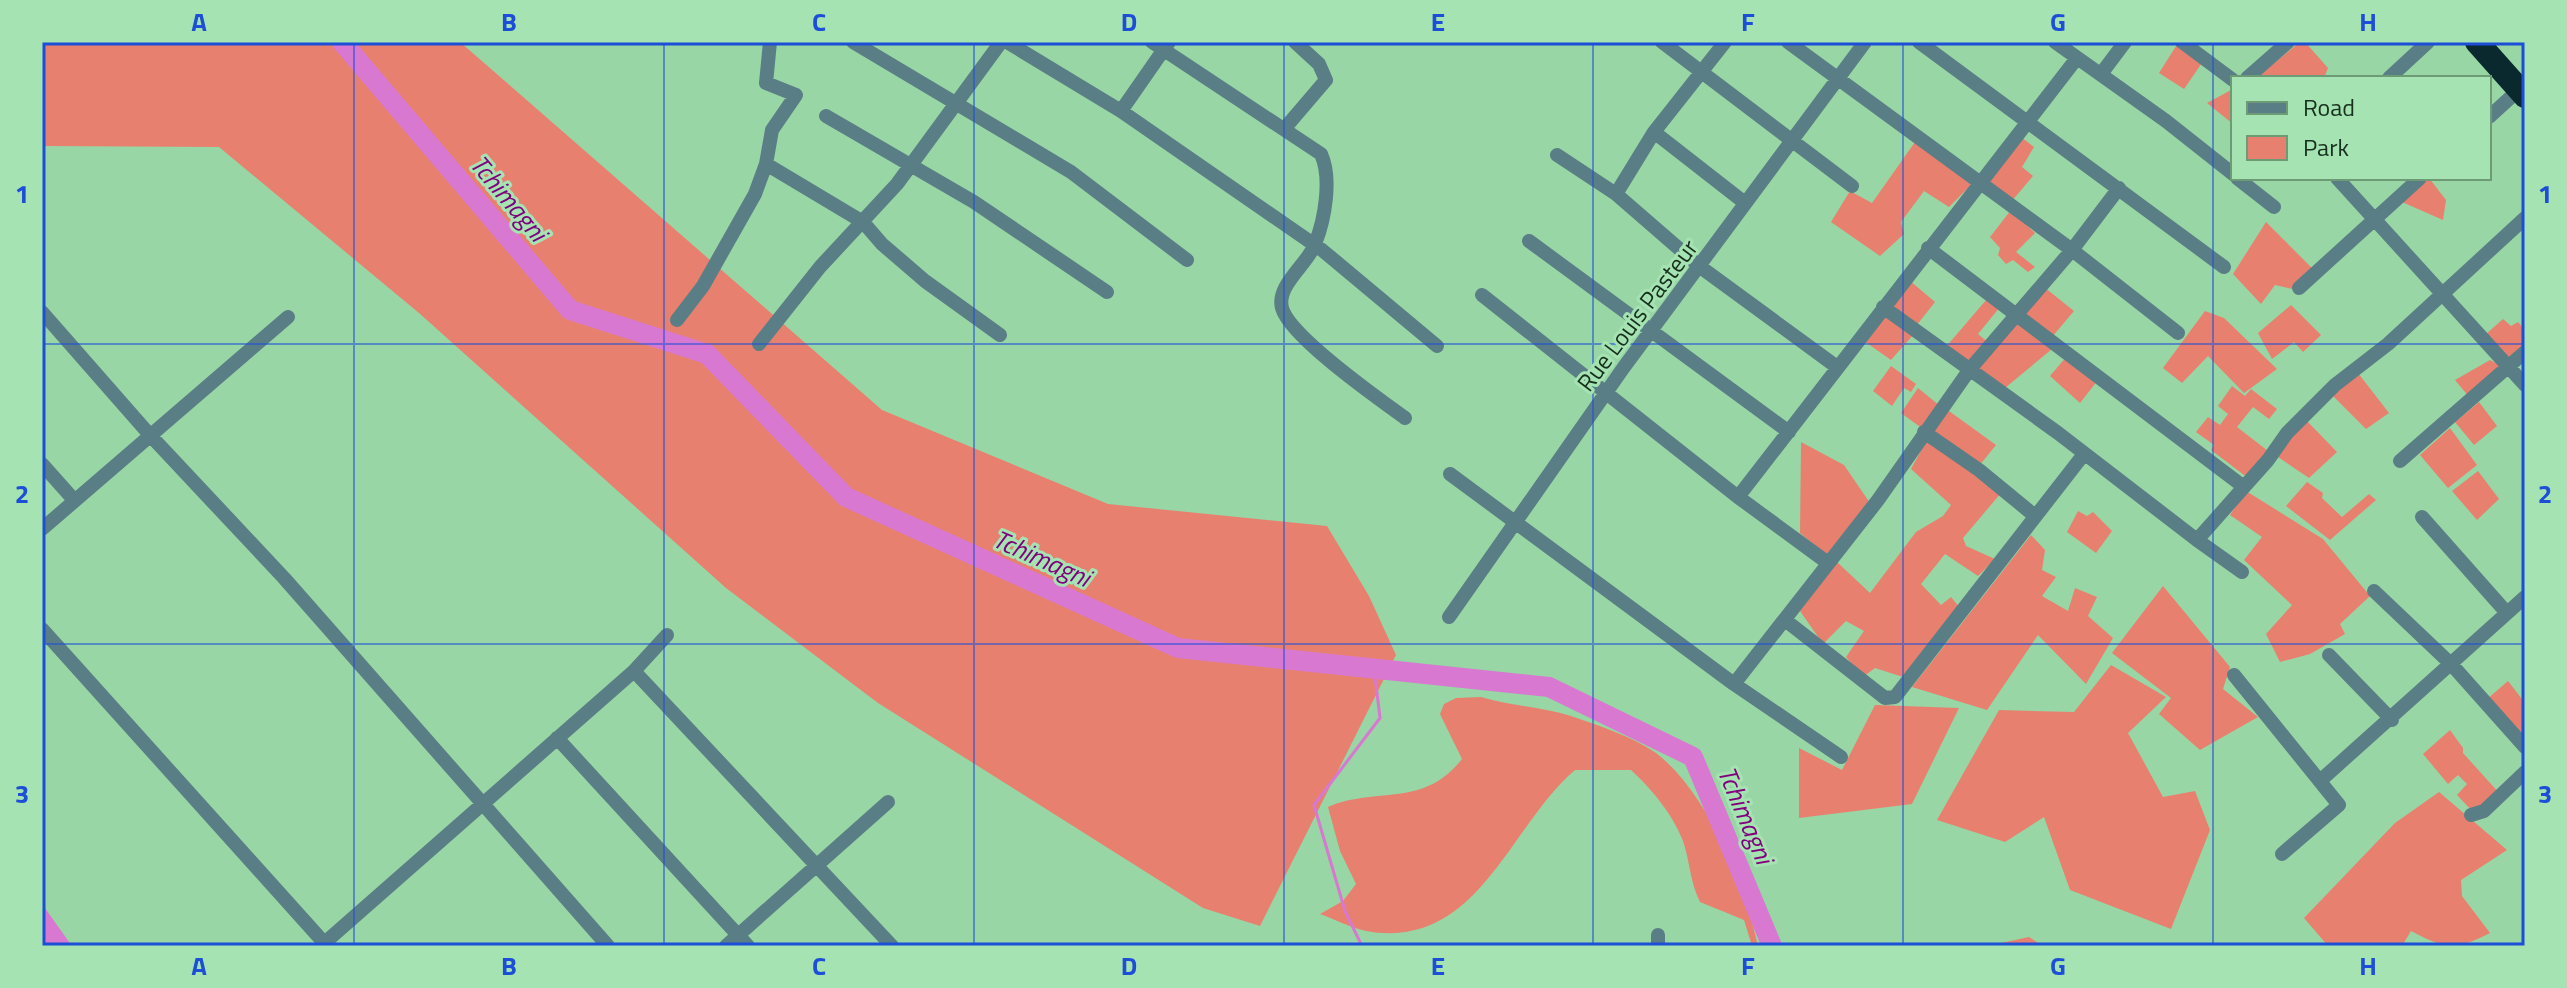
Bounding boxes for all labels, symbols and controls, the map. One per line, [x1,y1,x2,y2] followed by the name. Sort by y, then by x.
[191,2,207,41] text: A
[501,2,517,41] text: B
[812,2,826,41] text: C
[1121,2,1137,41] text: D
[1431,2,1445,41] text: E
[1741,2,1755,41] text: F
[2050,2,2066,41] text: G
[2359,2,2377,41] text: H
[2231,76,2491,180] legend
[2303,89,2355,125] text: Road
[2303,129,2349,165] text: Park
[461,146,559,252] water label: Tchimagni
[15,174,29,213] text: 1
[2538,174,2552,213] text: 1
[1568,231,1706,399] street label: Rue Louis Pasteur
[15,474,29,513] text: 2
[2538,474,2552,513] text: 2
[987,519,1099,598] water label: Tchimagni
[1708,760,1785,872] water label: Tchimagni
[15,774,29,813] text: 3
[2538,774,2552,813] text: 3
[191,946,207,985] text: A
[501,946,517,985] text: B
[812,946,826,985] text: C
[1121,946,1137,985] text: D
[1431,946,1445,985] text: E
[1741,946,1755,985] text: F
[2050,946,2066,985] text: G
[2359,946,2377,985] text: H

